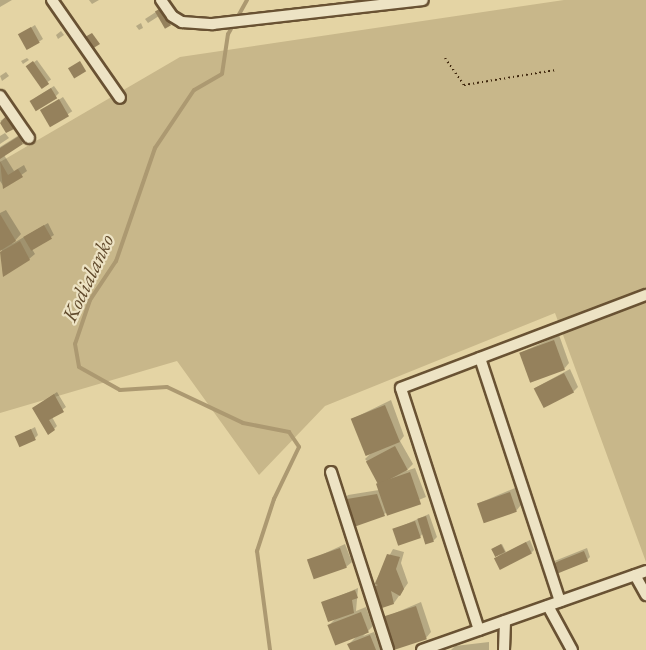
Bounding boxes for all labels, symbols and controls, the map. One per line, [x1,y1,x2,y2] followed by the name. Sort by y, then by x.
[57,230,119,326] water label: Kodialanko

